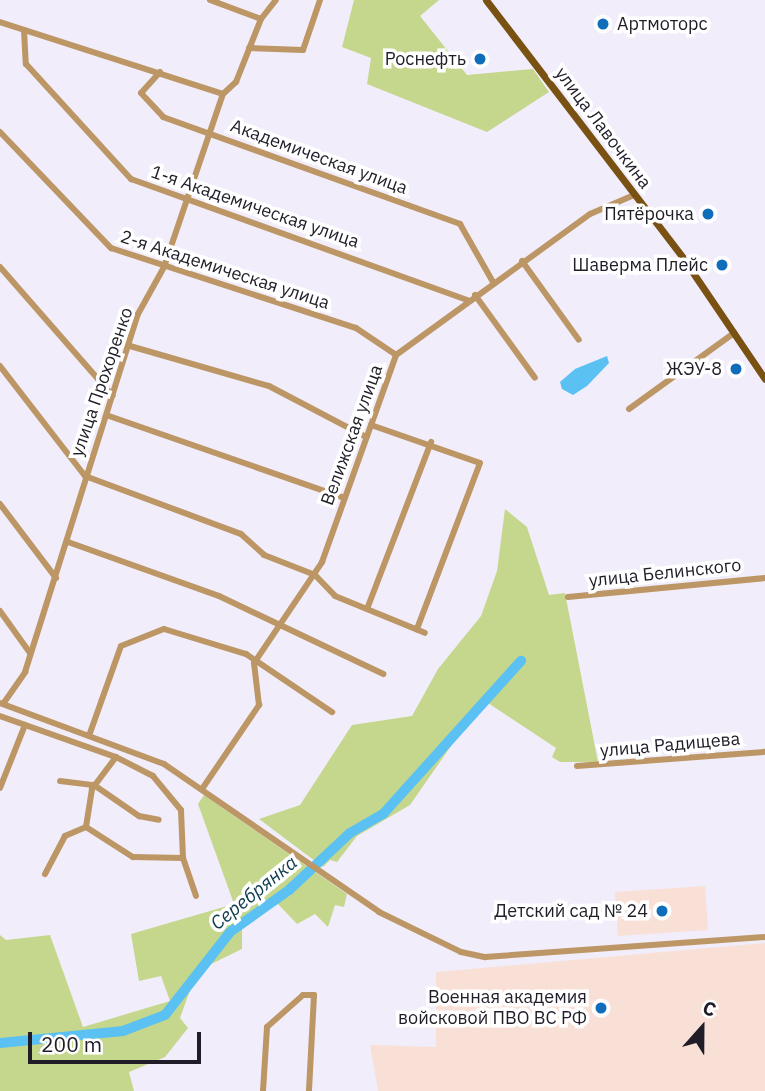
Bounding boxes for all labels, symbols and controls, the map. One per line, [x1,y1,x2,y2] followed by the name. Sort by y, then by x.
[617,13,707,35] place label: Артмоторс
[595,16,611,32] marker: Артмоторс
[385,48,466,70] place label: Роснефть
[472,51,488,67] marker: Роснефть
[550,63,656,193] street label: улица Лавочкина
[228,115,410,199] street label: Академическая улица
[148,161,362,253] street label: 1-я Академическая улица
[604,203,694,225] place label: Пятёрочка
[700,206,716,222] marker: Пятёрочка
[118,226,332,314] street label: 2-я Академическая улица
[572,254,708,276] place label: Шаверма Плейс
[714,257,730,273] marker: Шаверма Плейс
[66,305,138,459] street label: улица Прохоренко
[666,358,722,380] place label: ЖЭУ-8
[728,361,744,377] marker: ЖЭУ-8
[317,362,387,508] street label: Велижская улица
[588,554,742,592] street label: улица Белинского
[599,728,741,762] street label: улица Радищева
[206,851,302,935] water label: Серебрянка
[494,900,648,922] place label: Детский сад № 24
[654,903,670,919] marker: Детский сад № 24
[398,987,587,1030] place label: Военная академия войсковой ПВО ВС РФ
[667,993,737,1063] north arrow
[699,995,720,1022] text: С
[593,1000,609,1016] marker: Военная академия войсковой ПВО ВС РФ
[32,1018,205,1062] scale bar
[41,1030,102,1058] text: 200 m

